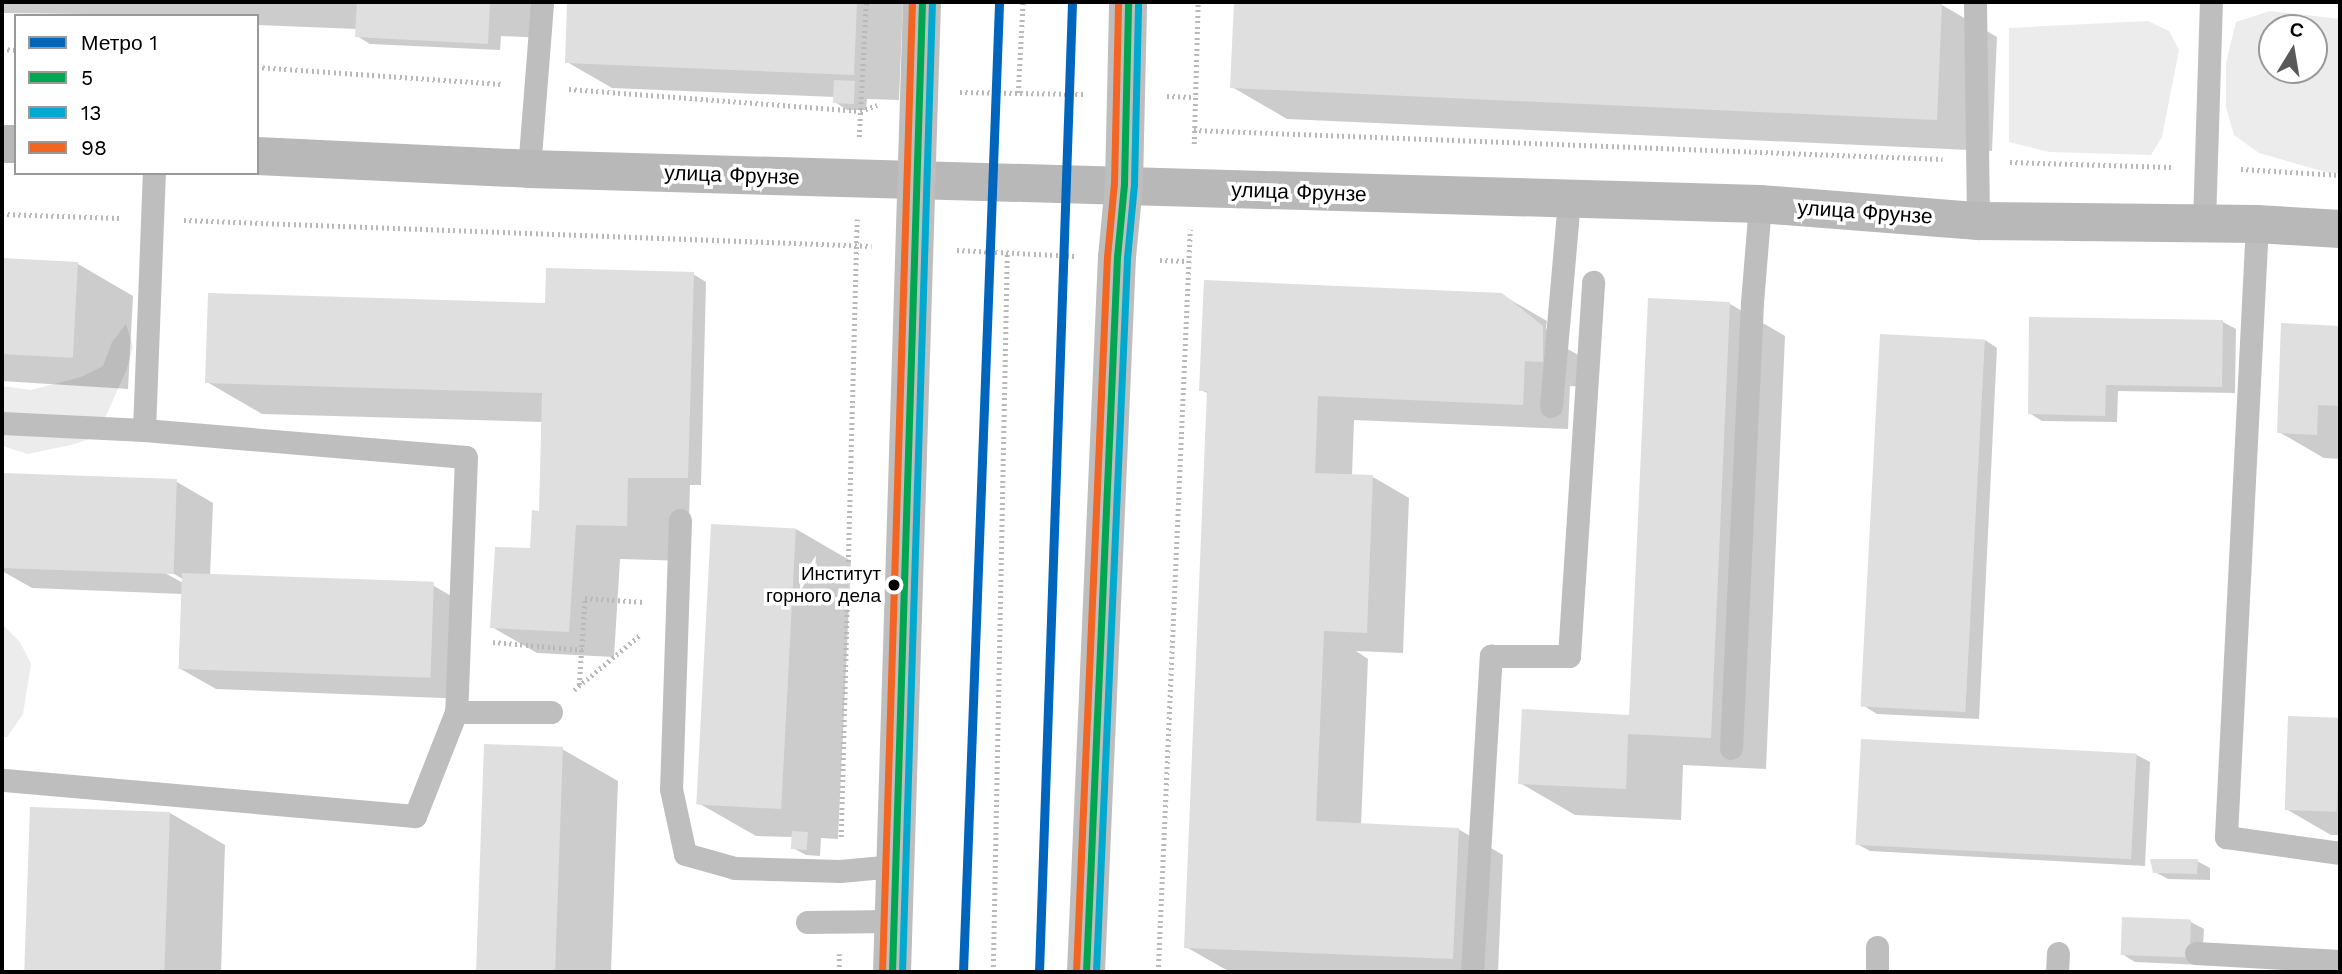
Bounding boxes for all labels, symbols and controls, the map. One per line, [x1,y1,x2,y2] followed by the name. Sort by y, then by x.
[14,14,259,175] legend
[2258,14,2328,84] north arrow
[2288,17,2306,42] text: С
[81,30,158,55] text: Метро 1
[81,65,93,90] text: 5
[81,100,101,125] text: 13
[81,135,107,160] text: 98
[664,160,800,190] street label: улица Фрунзе
[1231,177,1367,207] street label: улица Фрунзе
[1797,195,1933,229] street label: улица Фрунзе
[766,563,881,607] place label: Институт горного дела
[887,578,901,592] marker: Институт горного дела

